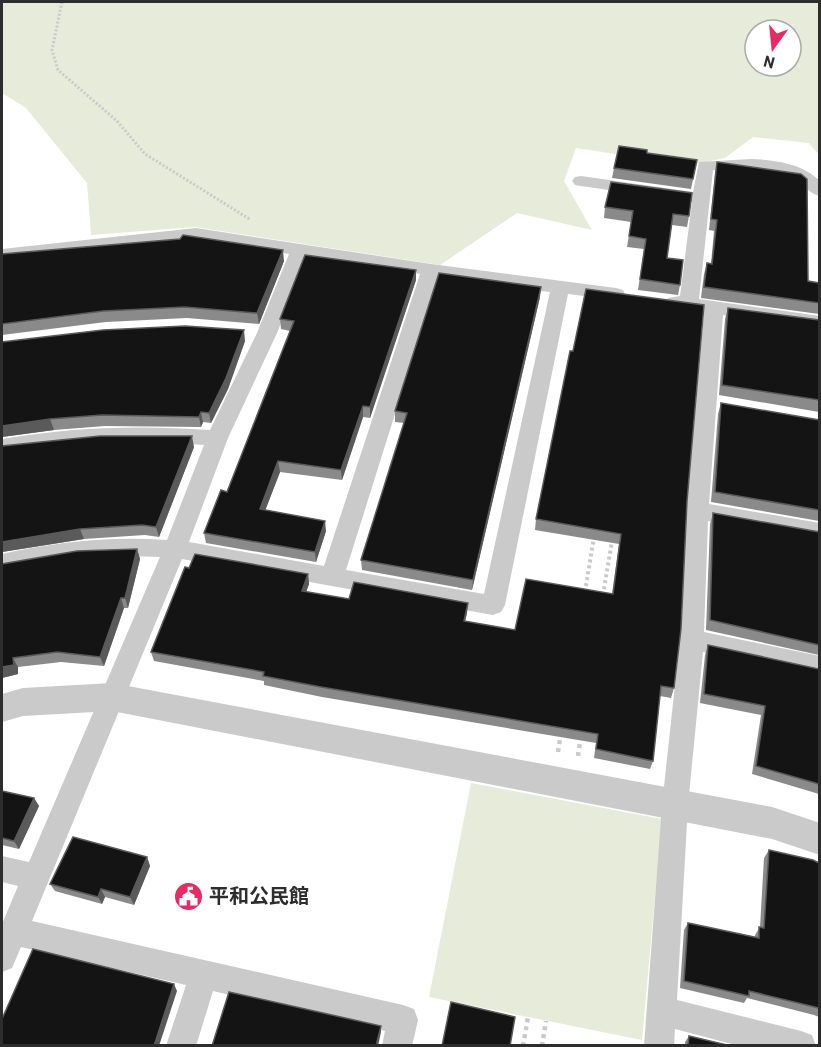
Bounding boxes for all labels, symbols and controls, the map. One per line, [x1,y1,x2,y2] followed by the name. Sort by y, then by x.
[743,18,803,78] north arrow
[761,52,777,74] text: N
[172,880,204,912] public building icon: 平和公民館
[209,883,309,907] place label: 平和公民館

